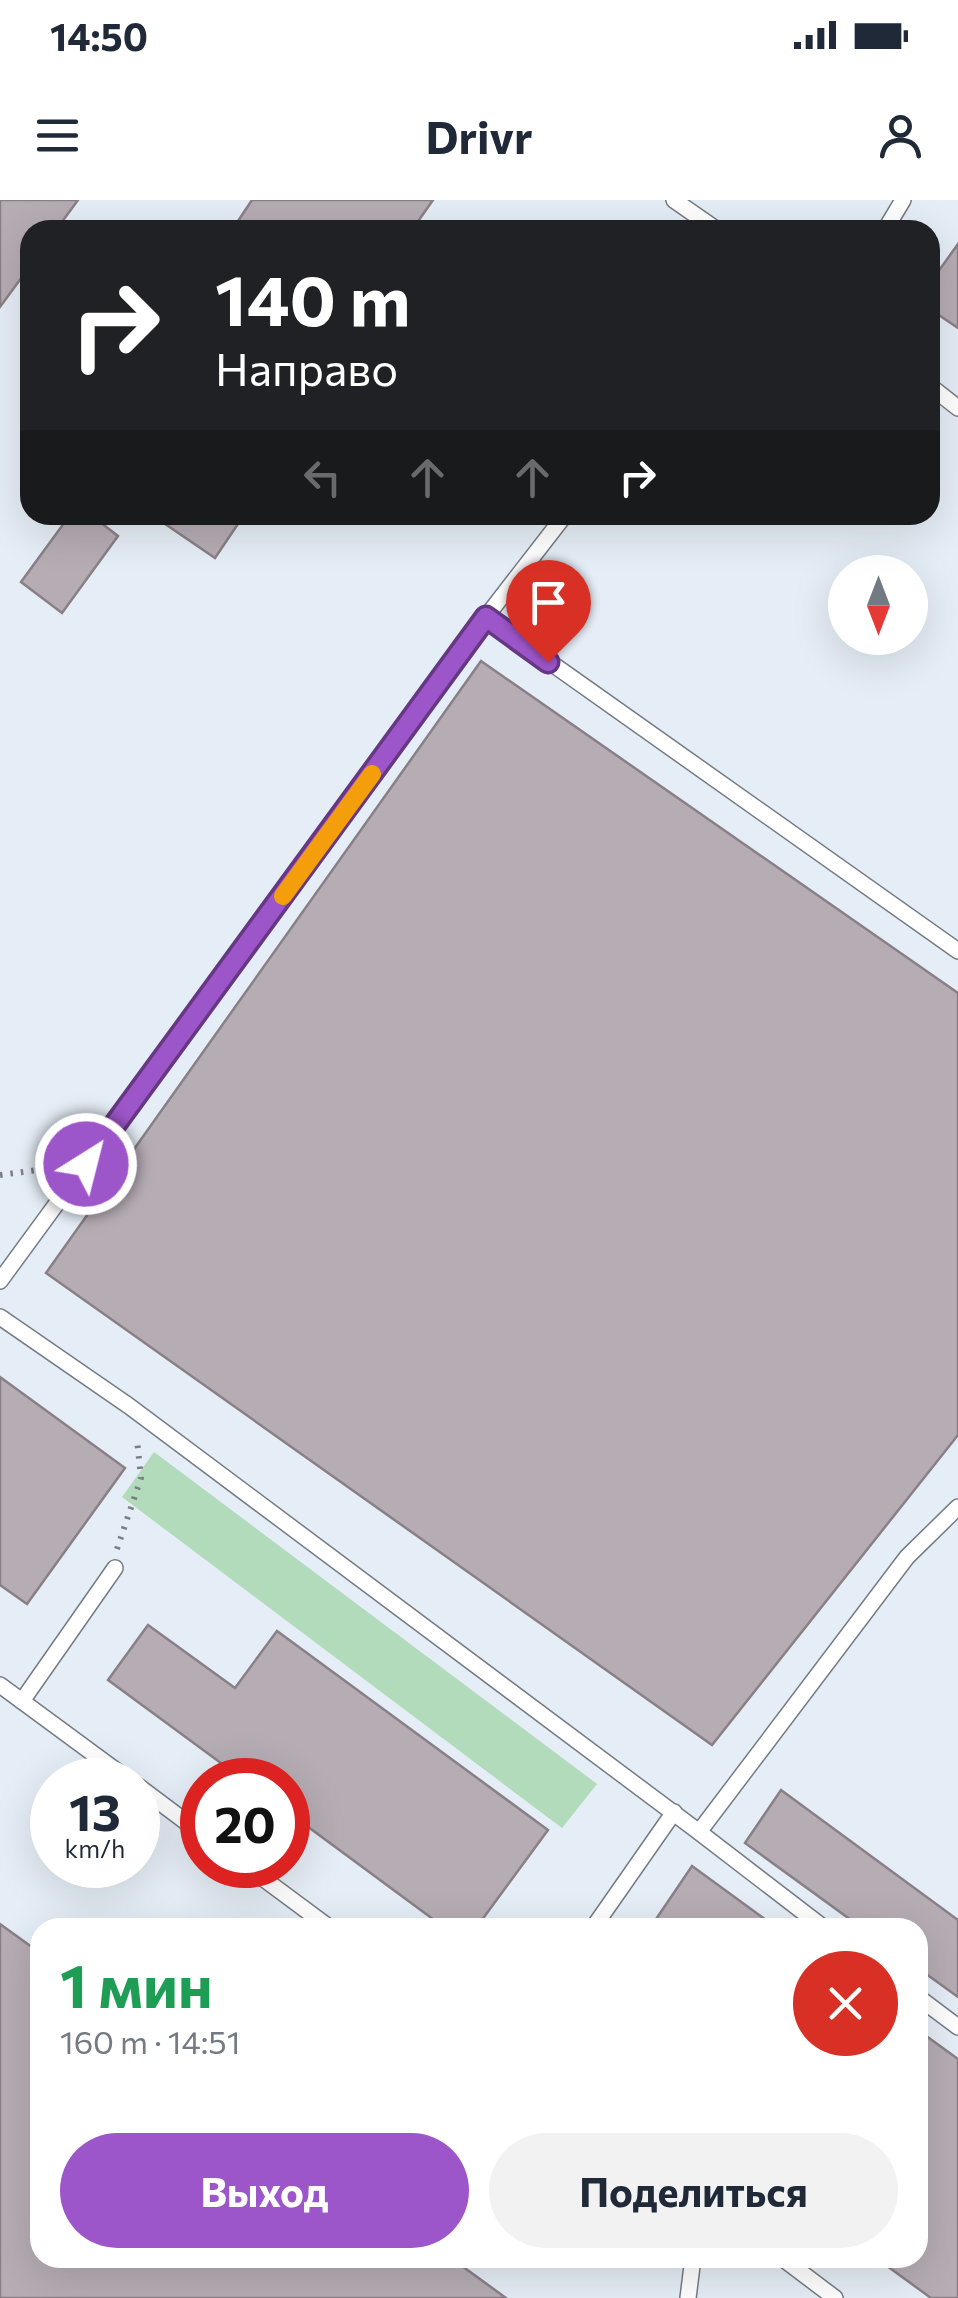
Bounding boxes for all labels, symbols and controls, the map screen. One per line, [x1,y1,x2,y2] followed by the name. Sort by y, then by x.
[50,12,148,59] text: 14:50
[30,108,85,163] icon: menu
[425,108,533,163] text: Drivr
[873,108,928,163] icon: person
[215,255,411,340] text: 140 m
[50,260,180,390] icon: right
[215,340,398,395] text: Направо
[295,450,350,505] icon: left
[400,450,455,505] icon: ahead
[505,450,560,505] icon: ahead
[610,450,665,505] icon: right
[828,555,928,655] north arrow
[828,555,928,655] map controls
[506,560,591,663] pin
[521,575,576,630] icon: arrive
[34,1112,138,1216] position arrow
[180,1758,310,1888] speed limit sign: 20
[69,1780,121,1841] text: 13
[65,1833,125,1863] text: km/h
[60,1947,213,2020] text: 1 мин
[793,1951,898,2056] button: close
[60,2021,240,2061] text: 160 m · 14:51
[60,2133,469,2248] button: Выход
[489,2133,898,2248] button: Поделиться

